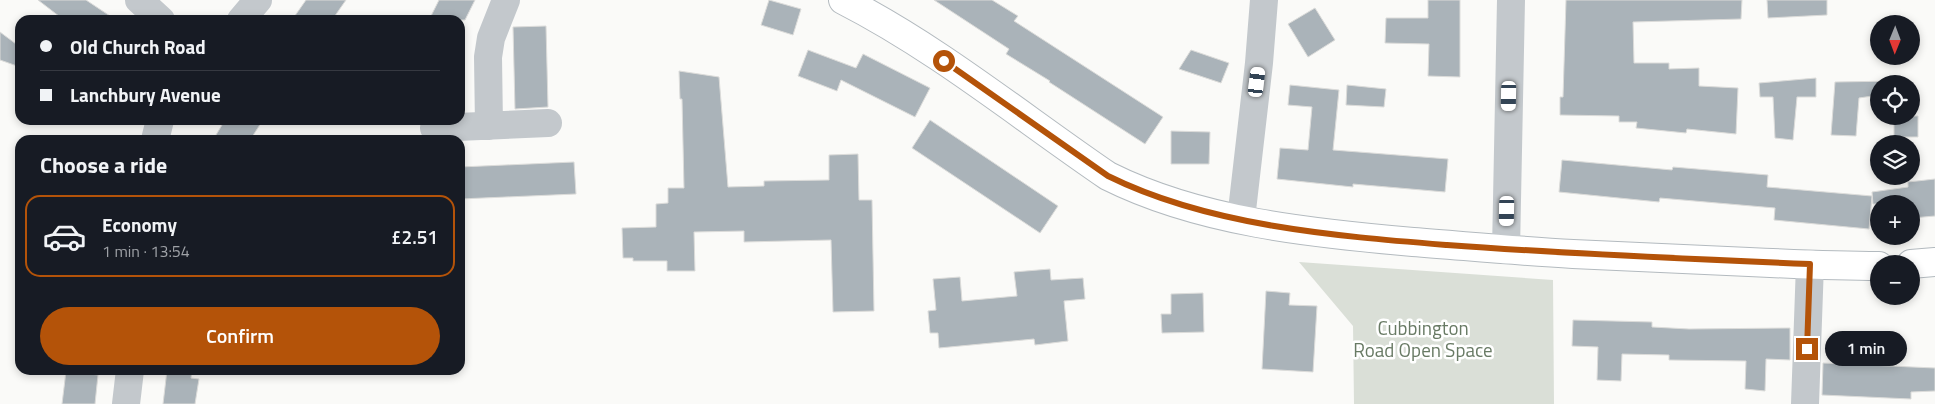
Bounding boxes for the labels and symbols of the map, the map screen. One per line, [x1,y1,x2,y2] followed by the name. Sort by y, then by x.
[1870,15,1920,65] north arrow
[933,50,955,72] route start
[1247,66,1266,98] car
[1501,81,1516,111] car
[1499,196,1514,226] car
[1353,313,1493,364] park label: Cubbington Road Open Space
[1824,332,1907,366] callout: 1 min
[1796,338,1818,360] route end

